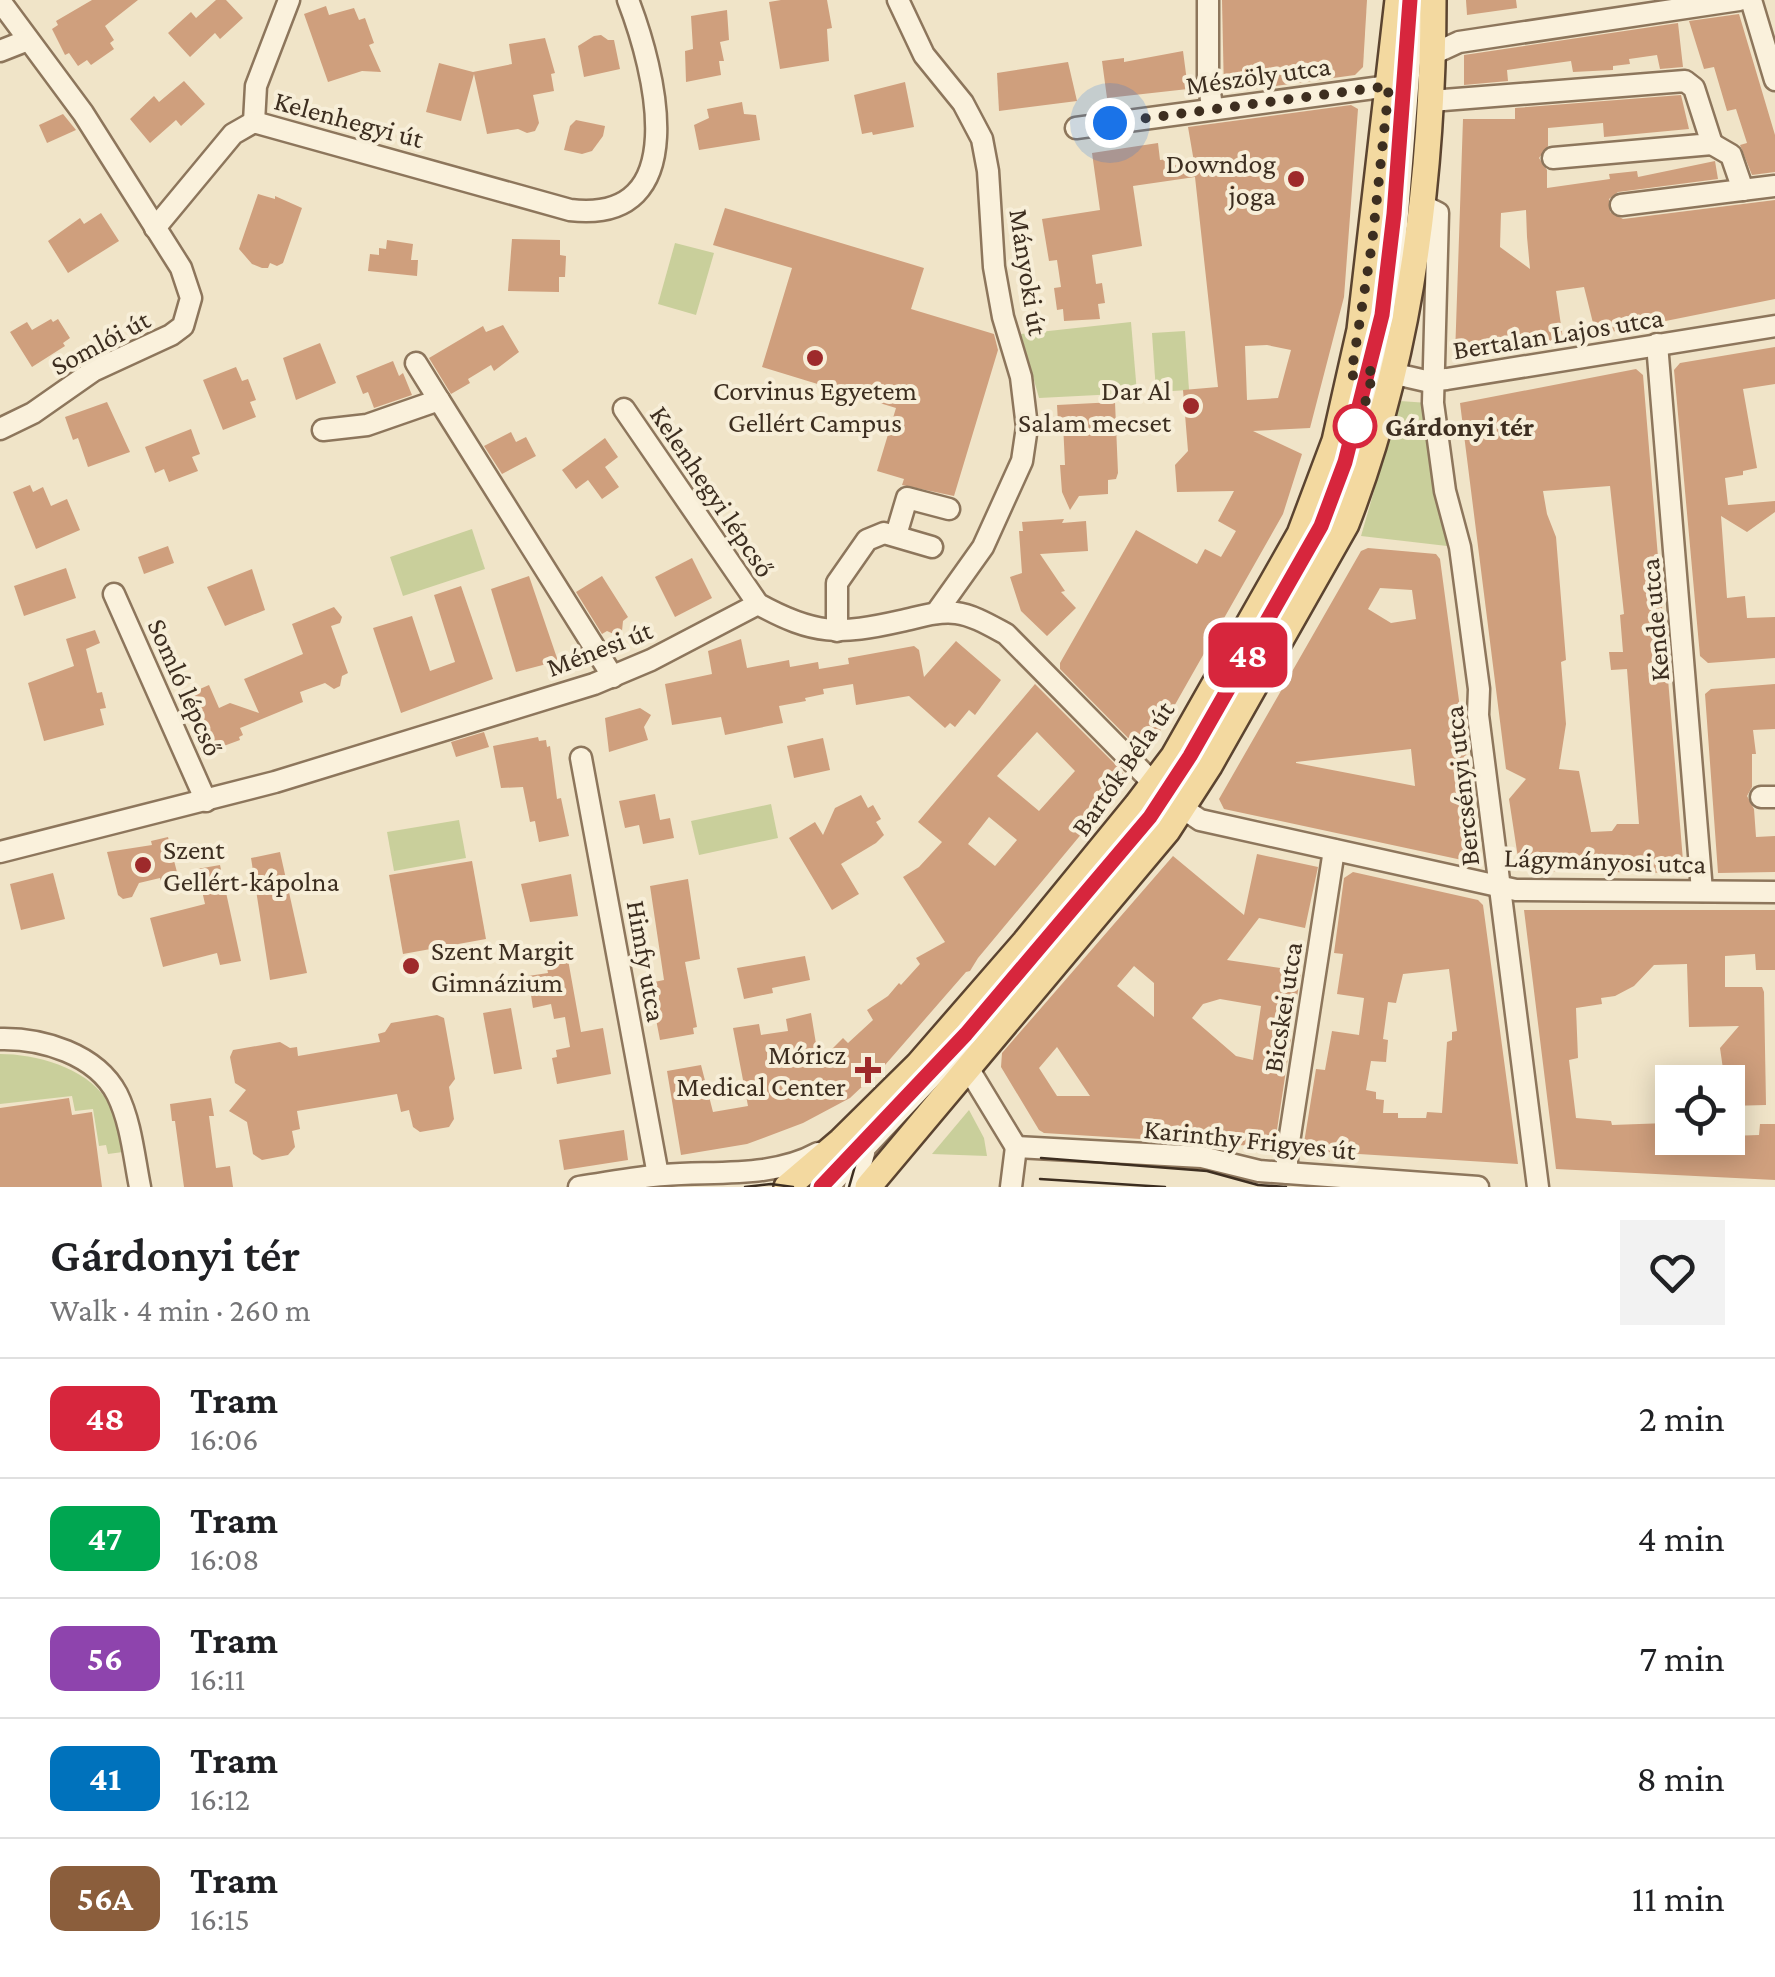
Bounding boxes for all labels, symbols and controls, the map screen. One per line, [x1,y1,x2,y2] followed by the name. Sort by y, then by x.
[1183,50,1333,101] street label: Mészöly utca
[271,85,428,154] street label: Kelenhegyi út
[1085,98,1135,148] your location
[1166,148,1276,211] place label: Downdog joga
[1285,168,1307,190] marker: Downdog joga
[1003,207,1054,338] street label: Mányoki út
[1451,302,1666,365] street label: Bertalan Lajos utca
[46,303,156,381] street label: Somlói út
[804,347,826,369] marker: Corvinus Egyetem Gellért Campus
[713,375,917,438] place label: Corvinus Egyetem Gellért Campus
[1018,375,1172,438] place label: Dar Al Salam mecset
[1180,395,1202,417] marker: Dar Al Salam mecset
[644,400,781,583] street label: Kelenhegyi lépcső
[1334,405,1376,447] marker: Gárdonyi tér
[1385,411,1534,442] place label: Gárdonyi tér
[1634,557,1675,683] street label: Kende utca
[142,614,230,761] street label: Somló lépcső
[542,614,657,683] street label: Ménesi út
[1203,622,1293,688] line badge: 48
[1228,636,1268,675] text: 48
[1065,694,1181,842] street label: Bartók Béla út
[1438,704,1485,868] street label: Bercsényi utca
[163,834,339,897] place label: Szent Gellért-kápolna
[1503,841,1707,880] street label: Lágymányosi utca
[132,854,154,876] marker: Szent Gellért-kápolna
[621,898,672,1024] street label: Himfy utca
[431,935,574,998] place label: Szent Margit Gimnázium
[1257,940,1308,1075] street label: Bicskei utca
[400,955,422,977] marker: Szent Margit Gimnázium
[676,1039,846,1102] place label: Móricz Medical Center
[855,1057,881,1083] marker: Móricz Medical Center
[1655,1065,1745,1155] map controls
[1655,1065,1745,1155] button: locate
[1142,1113,1358,1166] street label: Karinthy Frigyes út
[1620,1220,1725,1325] button: heart
[50,1228,300,1281] text: Gárdonyi tér
[50,1292,311,1328] text: Walk · 4 min · 260 m
[190,1379,278,1421] text: Tram
[1639,1397,1725,1439] text: 2 min
[85,1399,125,1438] text: 48
[190,1421,259,1457] text: 16:06
[190,1499,278,1541] text: Tram
[1638,1517,1725,1559] text: 4 min
[88,1519,122,1558] text: 47
[190,1541,260,1577] text: 16:08
[190,1619,278,1661] text: Tram
[1639,1637,1725,1679] text: 7 min
[87,1639,123,1678] text: 56
[190,1661,245,1697] text: 16:11
[190,1739,278,1781] text: Tram
[1637,1757,1725,1799] text: 8 min
[89,1759,121,1798] text: 41
[190,1781,250,1817] text: 16:12
[190,1859,278,1901] text: Tram
[1632,1877,1725,1919] text: 11 min
[77,1879,133,1918] text: 56A
[190,1901,250,1937] text: 16:15

